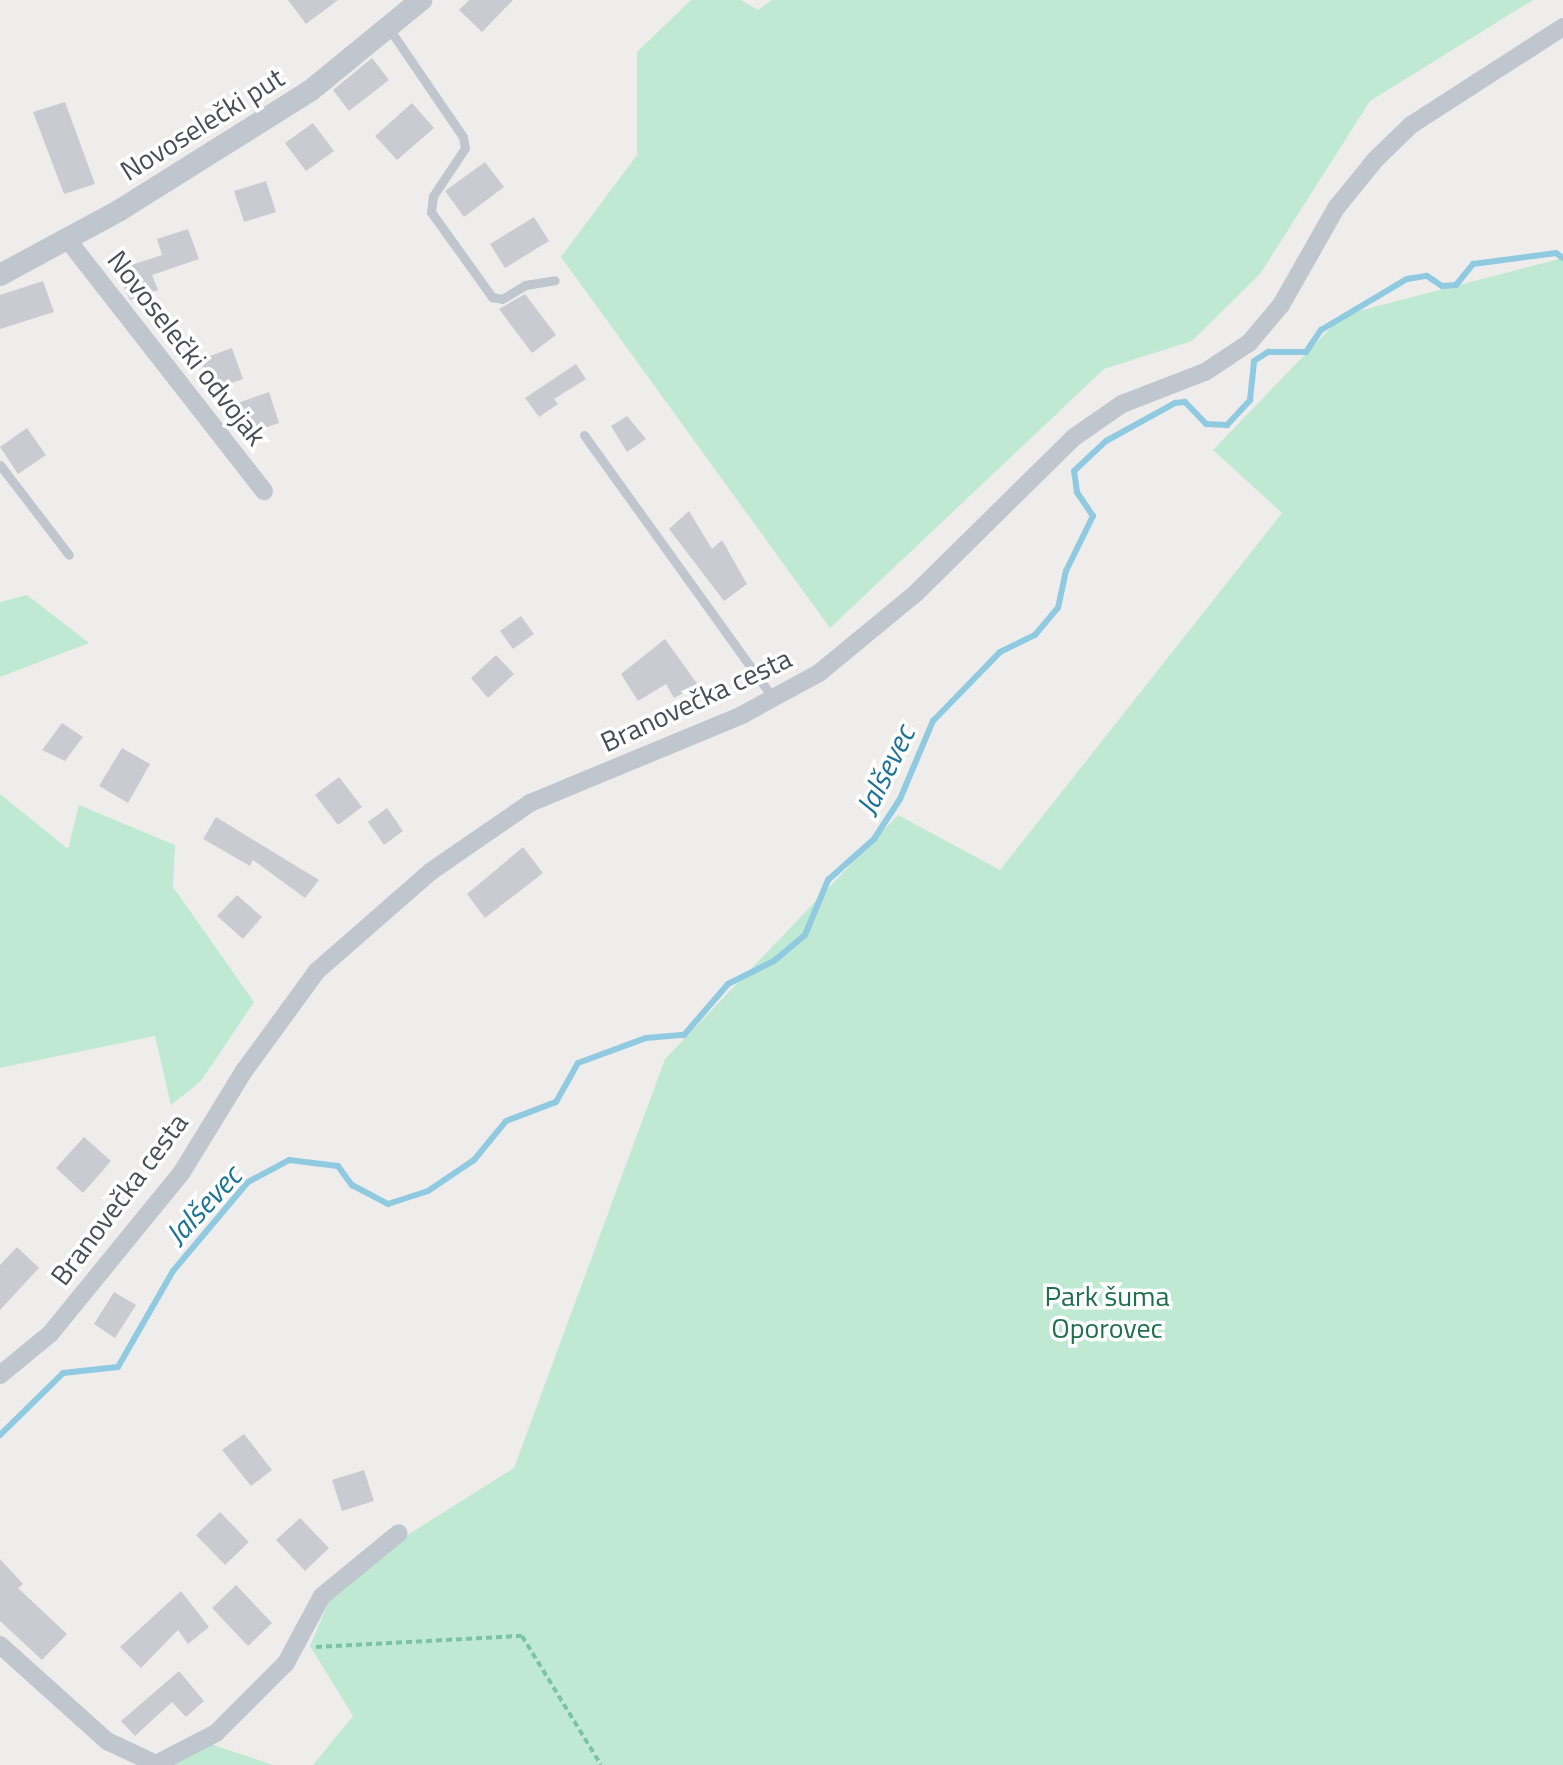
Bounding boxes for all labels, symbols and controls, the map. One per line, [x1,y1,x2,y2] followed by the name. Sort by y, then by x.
[114,60,290,188] street label: Novoselečki put
[100,244,274,452] street label: Novoselečki odvojak
[595,641,797,759] street label: Branovečka cesta
[848,719,922,821] water label: Jalševec
[43,1106,195,1292] street label: Branovečka cesta
[157,1158,249,1252] water label: Jalševec
[1044,1279,1170,1345] park label: Park šuma Oporovec

